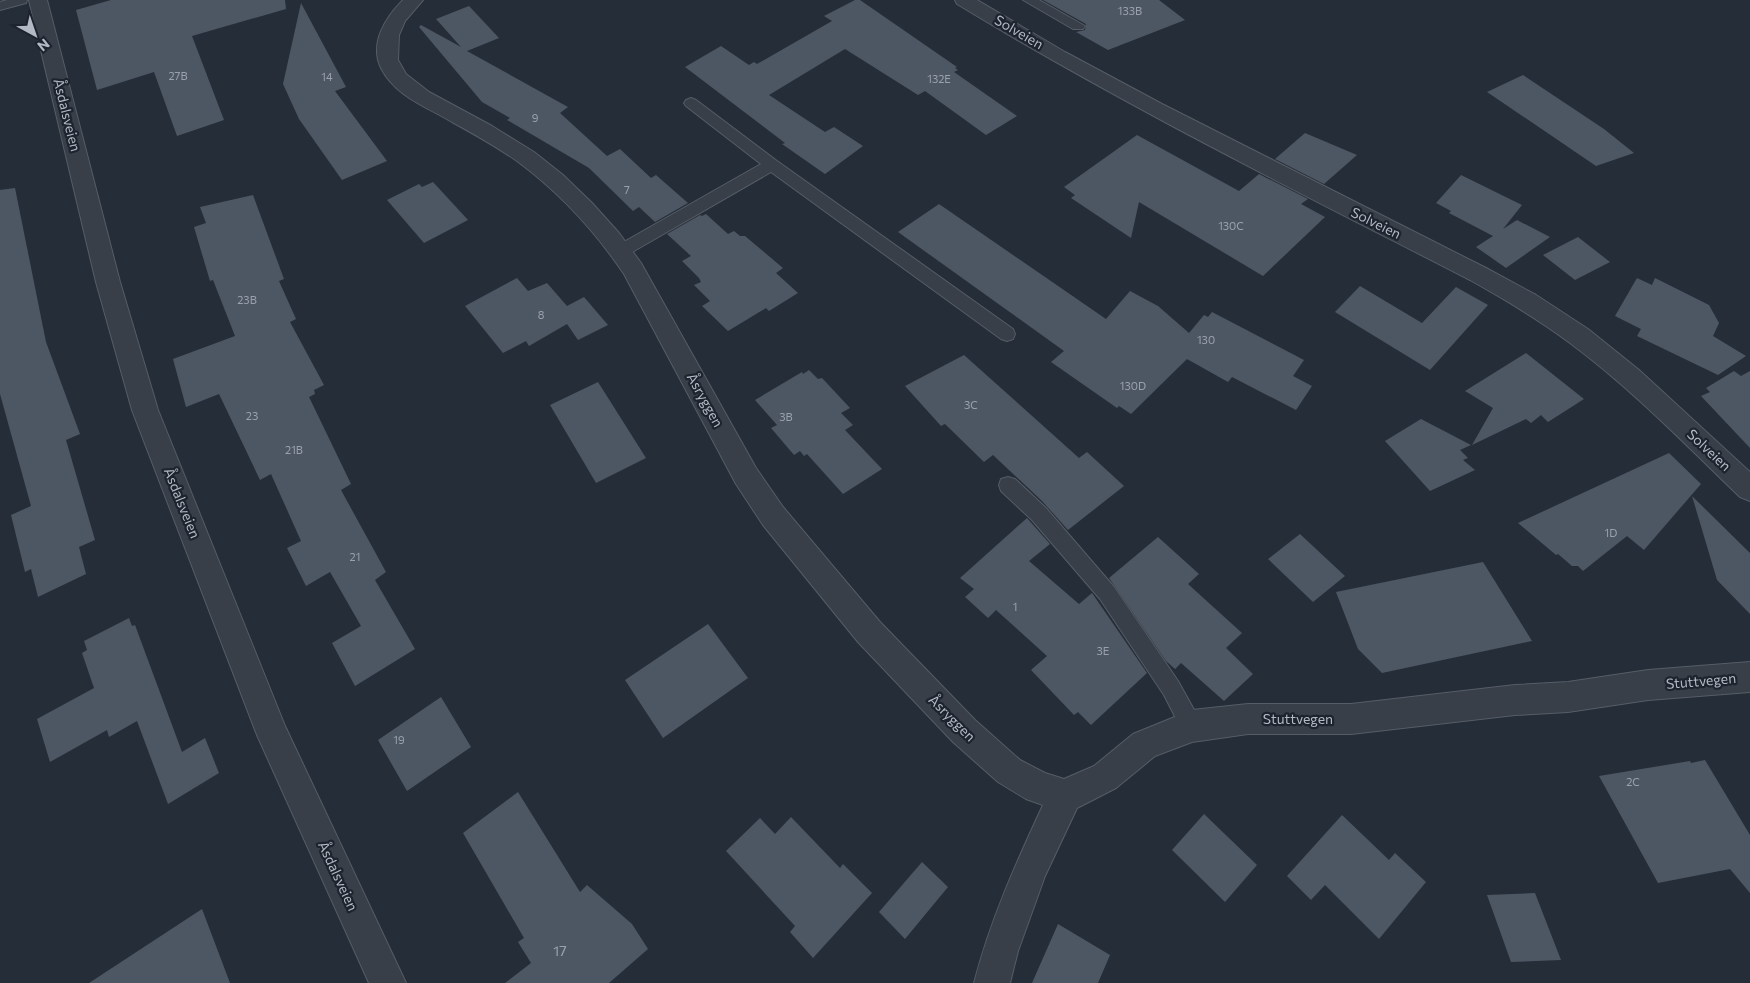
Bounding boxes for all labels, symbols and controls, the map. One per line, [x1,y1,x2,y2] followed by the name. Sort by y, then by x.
[1118,4,1142,17] house number: 133B
[10,10,60,60] north arrow
[992,11,1047,52] street label: Solveien
[34,35,53,55] text: N
[169,69,187,82] house number: 27B
[321,70,333,83] house number: 14
[927,72,951,85] house number: 132E
[50,77,85,153] street label: Åsdalsveien
[532,111,539,124] house number: 9
[624,183,630,196] house number: 7
[1348,203,1404,242] street label: Solveien
[1218,219,1244,232] house number: 130C
[237,293,257,306] house number: 23B
[538,308,545,321] house number: 8
[1197,333,1215,346] house number: 130
[684,370,727,430] street label: Åsryggen
[1120,379,1146,392] house number: 130D
[964,398,978,411] house number: 3C
[246,409,258,422] house number: 23
[779,410,793,423] house number: 3B
[1684,425,1735,474] street label: Solveien
[285,443,303,456] house number: 21B
[161,465,204,541] street label: Åsdalsveien
[1605,526,1617,539] house number: 1D
[350,550,360,563] house number: 21
[1013,600,1017,613] house number: 1
[1097,644,1109,657] house number: 3E
[1665,669,1737,692] street label: Stuttvegen
[925,691,979,745] street label: Åsryggen
[1263,710,1333,727] street label: Stuttvegen
[393,733,405,746] house number: 19
[1626,775,1640,788] house number: 2C
[315,838,362,913] street label: Åsdalsveien
[553,942,567,959] house number: 17

